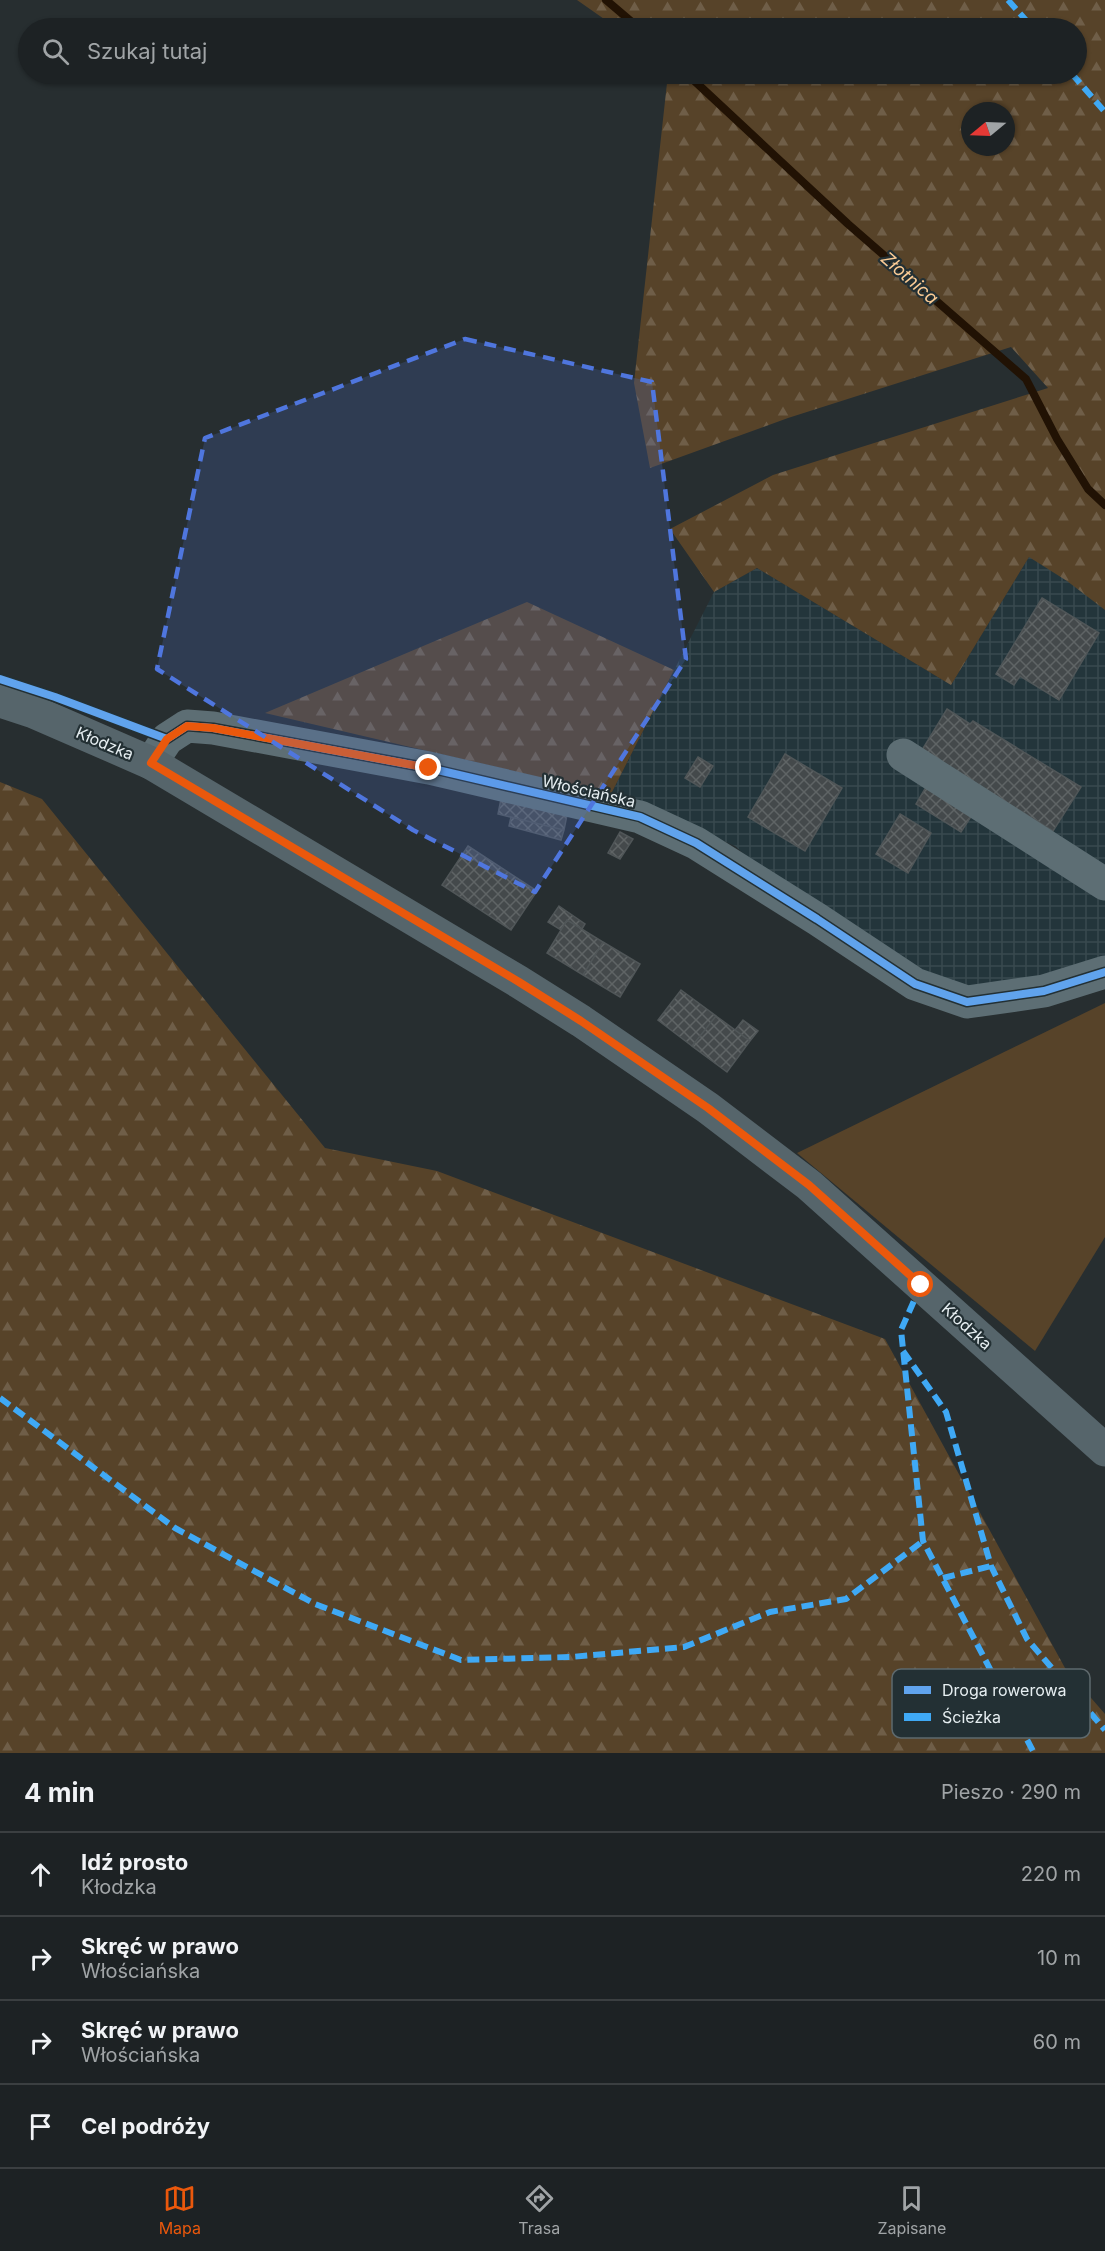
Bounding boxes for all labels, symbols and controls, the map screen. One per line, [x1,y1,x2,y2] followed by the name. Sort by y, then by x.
[18,18,1087,84] search box
[39,35,72,68] icon: search
[87,38,207,64] text: Szukaj tutaj
[961,102,1015,156] north arrow
[877,248,943,308] water label: Złotnica
[73,722,137,764] street label: Kłodzka
[415,754,441,780] route end
[540,771,638,811] street label: Włościańska
[907,1271,933,1297] route start
[938,1298,996,1354] street label: Kłodzka
[892,1669,1090,1738] legend
[942,1680,1067,1700] text: Droga rowerowa
[942,1707,1001,1727] text: Ścieżka
[24,1777,95,1808] text: 4 min
[941,1780,1081,1804] text: Pieszo · 290 m
[81,1849,188,1875] text: Idź prosto
[24,1858,57,1891] icon: ahead
[1021,1862,1081,1886] text: 220 m
[81,1875,157,1899] text: Kłodzka
[81,1933,239,1959] text: Skręć w prawo
[24,1942,57,1975] icon: right
[1037,1946,1081,1970] text: 10 m
[81,1959,200,1983] text: Włościańska
[81,2017,239,2043] text: Skręć w prawo
[24,2026,57,2059] icon: right
[1033,2030,1081,2054] text: 60 m
[81,2043,200,2067] text: Włościańska
[24,2110,57,2143] icon: arrive
[81,2113,210,2139] text: Cel podróży
[159,2182,201,2238] tab: Mapa
[518,2182,560,2238] tab: Trasa
[877,2182,946,2238] tab: Zapisane

